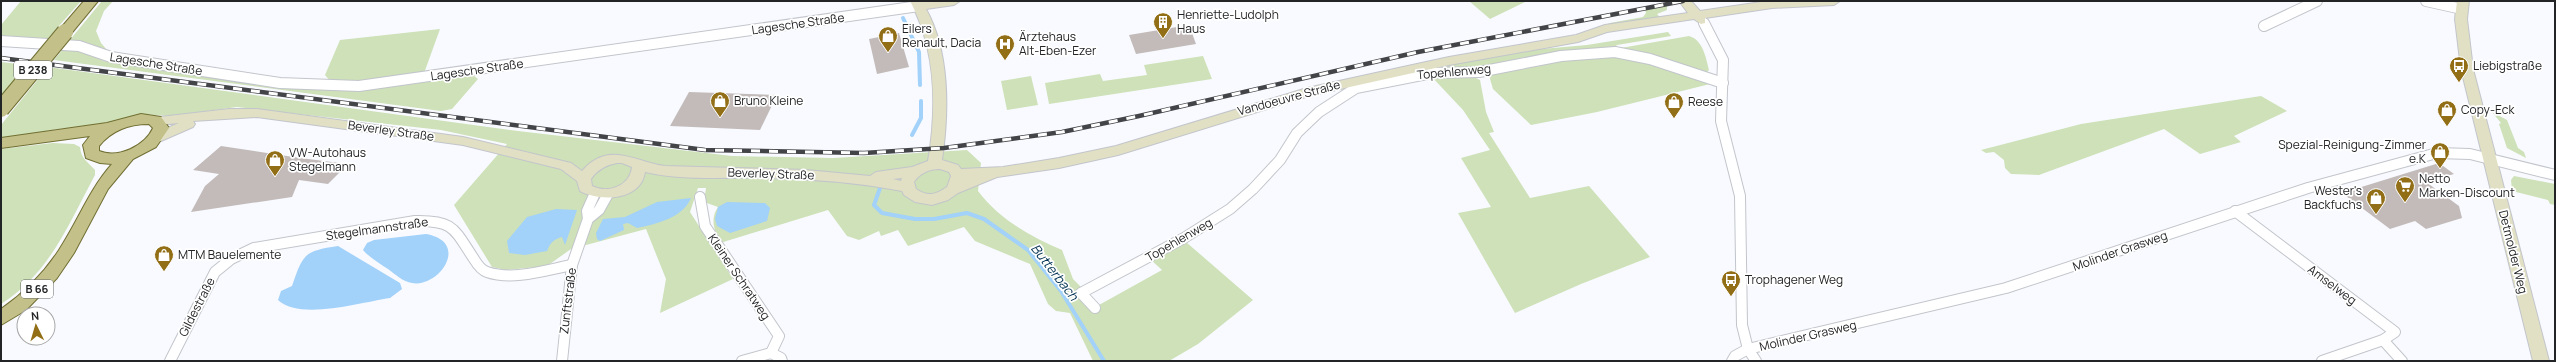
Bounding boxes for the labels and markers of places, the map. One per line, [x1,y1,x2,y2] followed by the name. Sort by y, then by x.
[1177,6,1279,37] place label: Henriette-Ludolph Haus
[1152,11,1174,39] building icon: Henriette-Ludolph Haus
[902,20,981,51] place label: Eilers Renault, Dacia
[877,25,899,53] shop icon: Eilers Renault, Dacia
[1019,28,1097,59] place label: Ärztehaus Alt-Eben-Ezer
[994,33,1016,61] hospital icon: Ärztehaus Alt-Eben-Ezer
[2448,55,2470,83] bus stop icon: Liebigstraße
[2473,57,2542,74] place label: Liebigstraße
[709,90,731,118] shop icon: Bruno Kleine
[1663,91,1685,119] shop icon: Reese
[734,92,803,109] place label: Bruno Kleine
[1688,93,1723,110] place label: Reese
[2436,99,2458,127] shop icon: Copy-Eck
[2461,101,2515,118] place label: Copy-Eck
[2278,136,2427,167] place label: Spezial-Reinigung-Zimmer e.K
[2429,141,2451,169] shop icon: Spezial-Reinigung-Zimmer e.K
[289,144,366,175] place label: VW-Autohaus Stegelmann
[264,149,286,177] shop icon: VW-Autohaus Stegelmann
[2419,170,2515,201] place label: Netto Marken-Discount
[2394,175,2416,203] supermarket icon: Netto Marken-Discount
[2304,182,2362,213] place label: Wester's Backfuchs
[2365,187,2387,215] shop icon: Wester's Backfuchs
[153,244,175,272] shop icon: MTM Bauelemente
[178,246,281,263] place label: MTM Bauelemente
[1720,269,1742,297] bus stop icon: Trophagener Weg
[1745,271,1843,288] place label: Trophagener Weg

